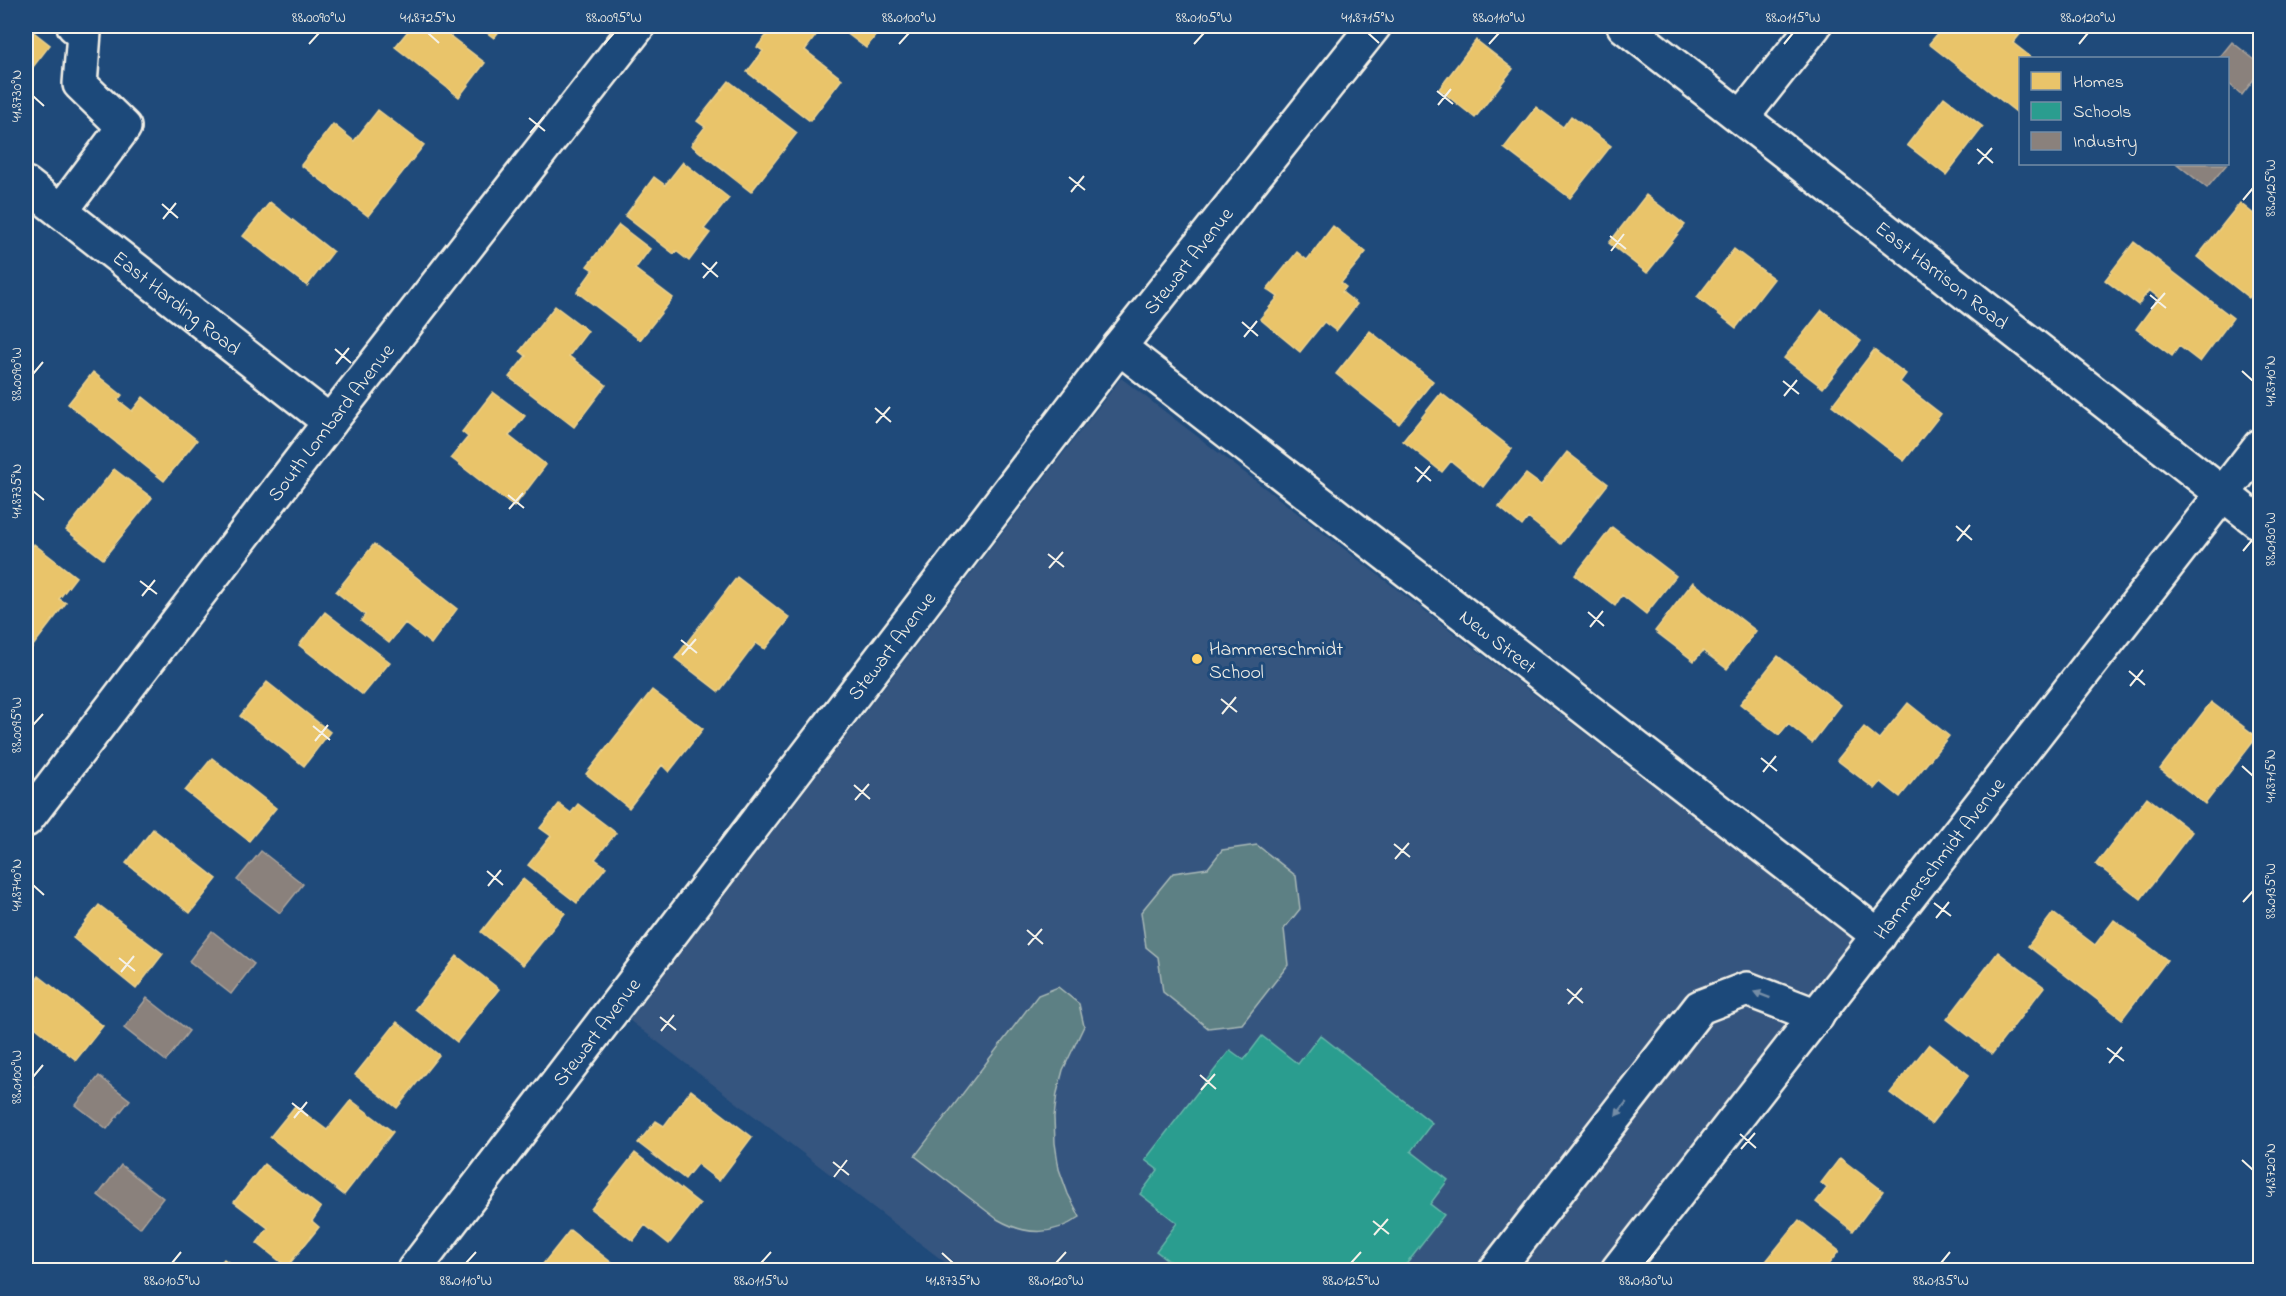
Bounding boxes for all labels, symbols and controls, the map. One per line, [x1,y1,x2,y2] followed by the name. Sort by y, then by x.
[292,7,346,29] text: 88.0090°W
[400,7,456,29] text: 41.8725°N
[586,7,642,29] text: 88.0095°W
[882,7,936,29] text: 88.0100°W
[1176,7,1232,29] text: 88.0105°W
[1341,7,1395,29] text: 41.8715°N
[1473,7,1525,29] text: 88.0110°W
[1766,7,1820,29] text: 88.0115°W
[2060,7,2116,29] text: 88.0120°W
[2019,57,2229,165] legend
[6,70,28,122] text: 41.8730°N
[2073,70,2124,96] text: Homes
[2073,100,2131,126] text: Schools
[2073,130,2137,156] text: Industry
[2260,159,2282,217] text: 88.0125°W
[1138,202,1242,322] street label: Stewart Avenue
[1868,215,2014,338] street label: East Harrison Road
[105,245,246,364] street label: East Harding Road
[262,338,403,509] street label: South Lombard Avenue
[6,347,28,401] text: 88.0090°W
[2260,355,2282,407] text: 41.8710°N
[6,464,28,518] text: 41.8735°N
[2260,512,2282,566] text: 88.0130°W
[842,586,944,707] street label: Stewart Avenue
[1452,604,1542,683] street label: New Street
[1209,636,1344,688] place label: Hammerschmidt School
[1190,652,1204,666] marker: Hammerschmidt School
[6,697,28,753] text: 88.0095°W
[2260,749,2282,803] text: 41.8715°N
[1868,772,2013,947] street label: Hammerschmidt Avenue
[6,859,28,911] text: 41.8740°N
[2260,863,2282,919] text: 88.0135°W
[547,973,649,1094] street label: Stewart Avenue
[1753,990,1771,999] one-way arrow
[6,1050,28,1104] text: 88.0100°W
[1616,1101,1628,1116] one-way arrow
[2260,1143,2282,1197] text: 41.8720°N
[144,1270,200,1292] text: 88.0105°W
[440,1270,492,1292] text: 88.0110°W
[734,1270,788,1292] text: 88.0115°W
[926,1270,980,1292] text: 41.8735°N
[1028,1270,1084,1292] text: 88.0120°W
[1322,1270,1380,1292] text: 88.0125°W
[1619,1270,1673,1292] text: 88.0130°W
[1913,1270,1969,1292] text: 88.0135°W

